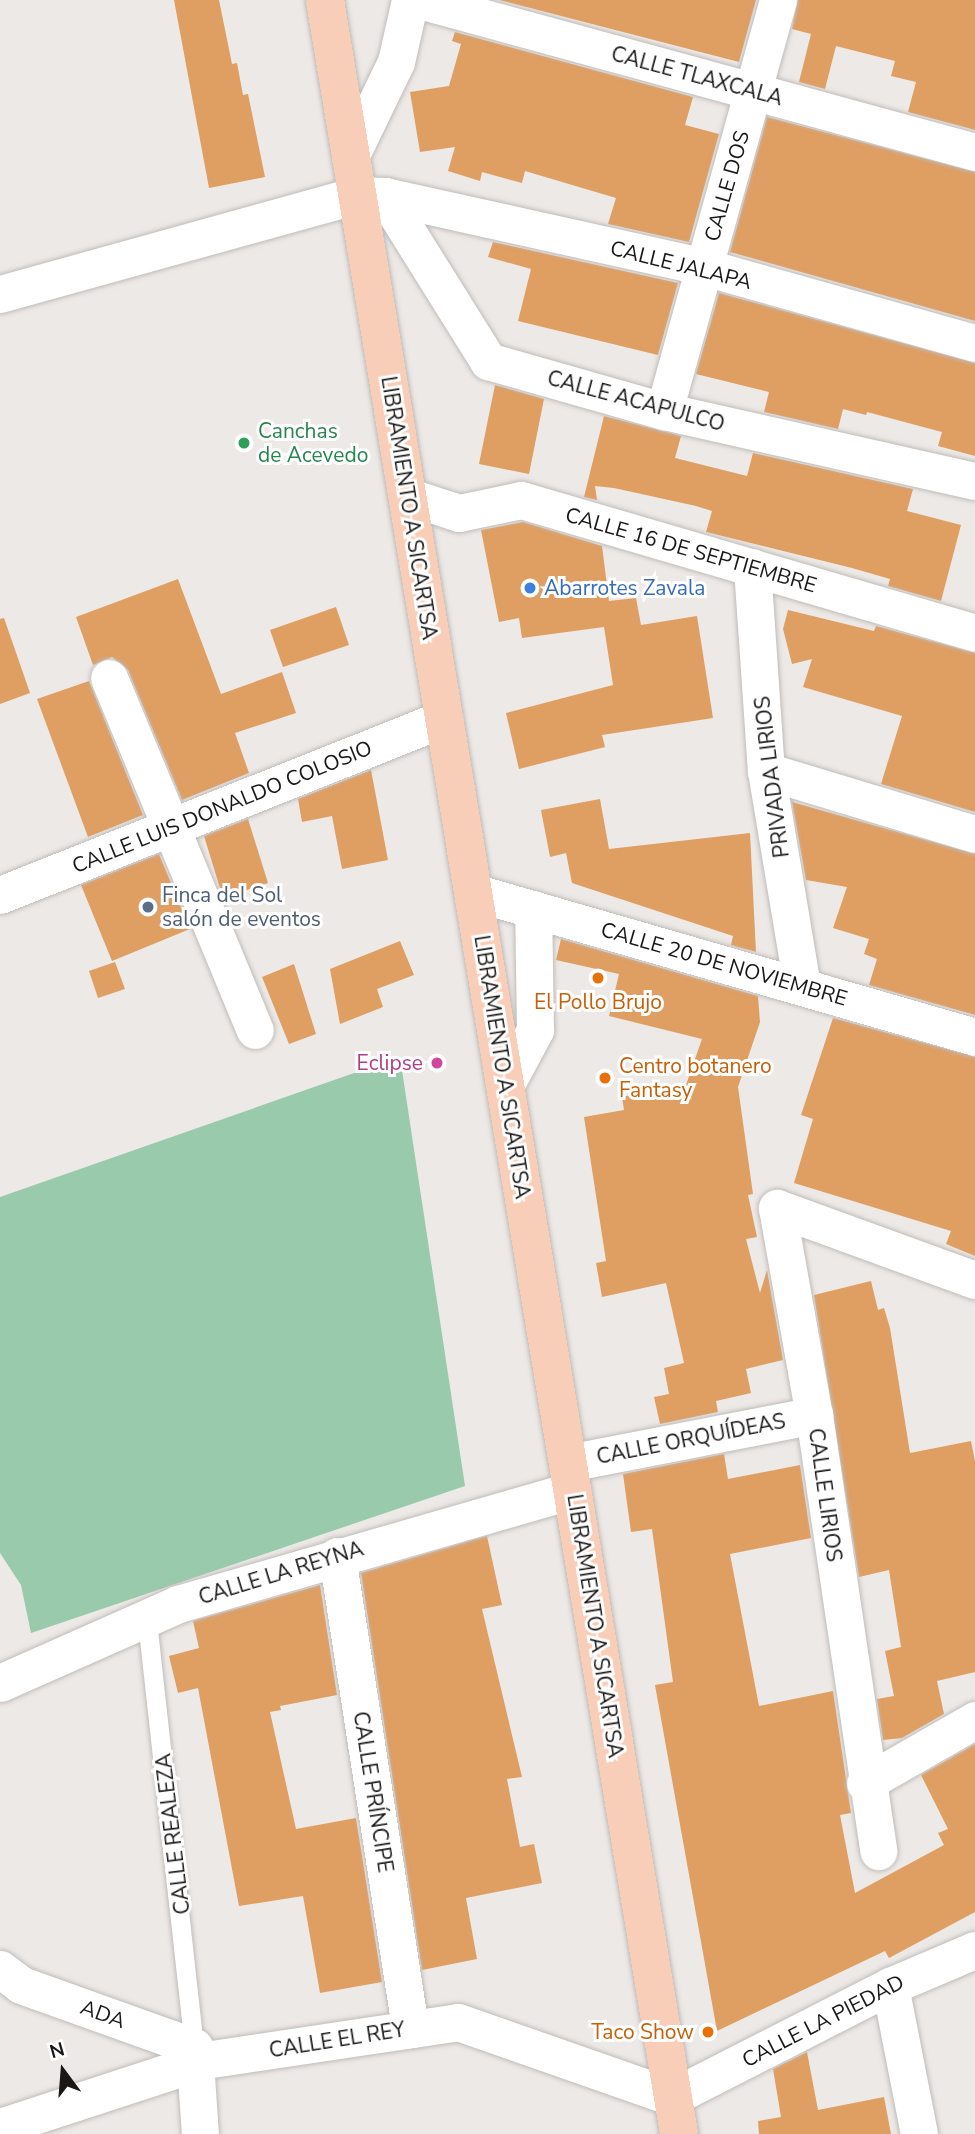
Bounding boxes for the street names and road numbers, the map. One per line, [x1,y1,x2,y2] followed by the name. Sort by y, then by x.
[608,41,786,111] street label: CALLE TLAXCALA
[699,128,755,244] street label: CALLE DOS
[608,235,754,295] street label: CALLE JALAPA
[545,365,727,437] street label: CALLE ACAPULCO
[376,374,442,642] street label: LIBRAMIENTO A SICARTSA
[563,502,819,598] street label: CALLE 16 DE SEPTIEMBRE
[750,695,794,859] street label: PRIVADA LIRIOS
[68,735,376,879] street label: CALLE LUIS DONALDO COLOSIO
[598,917,850,1011] street label: CALLE 20 DE NOVIEMBRE
[469,933,535,1201] street label: LIBRAMIENTO A SICARTSA
[594,1408,788,1470] street label: CALLE ORQUÍDEAS
[803,1427,847,1563] street label: CALLE LIRIOS
[562,1492,628,1760] street label: LIBRAMIENTO A SICARTSA
[196,1536,366,1610] street label: CALLE LA REYNA
[348,1710,398,1874] street label: CALLE PRÍNCIPE
[151,1752,195,1916] street label: CALLE REALEZA
[738,1969,908,2073] street label: CALLE LA PIEDAD
[77,1994,129,2034] street label: ADA
[267,2017,407,2063] street label: CALLE EL REY

